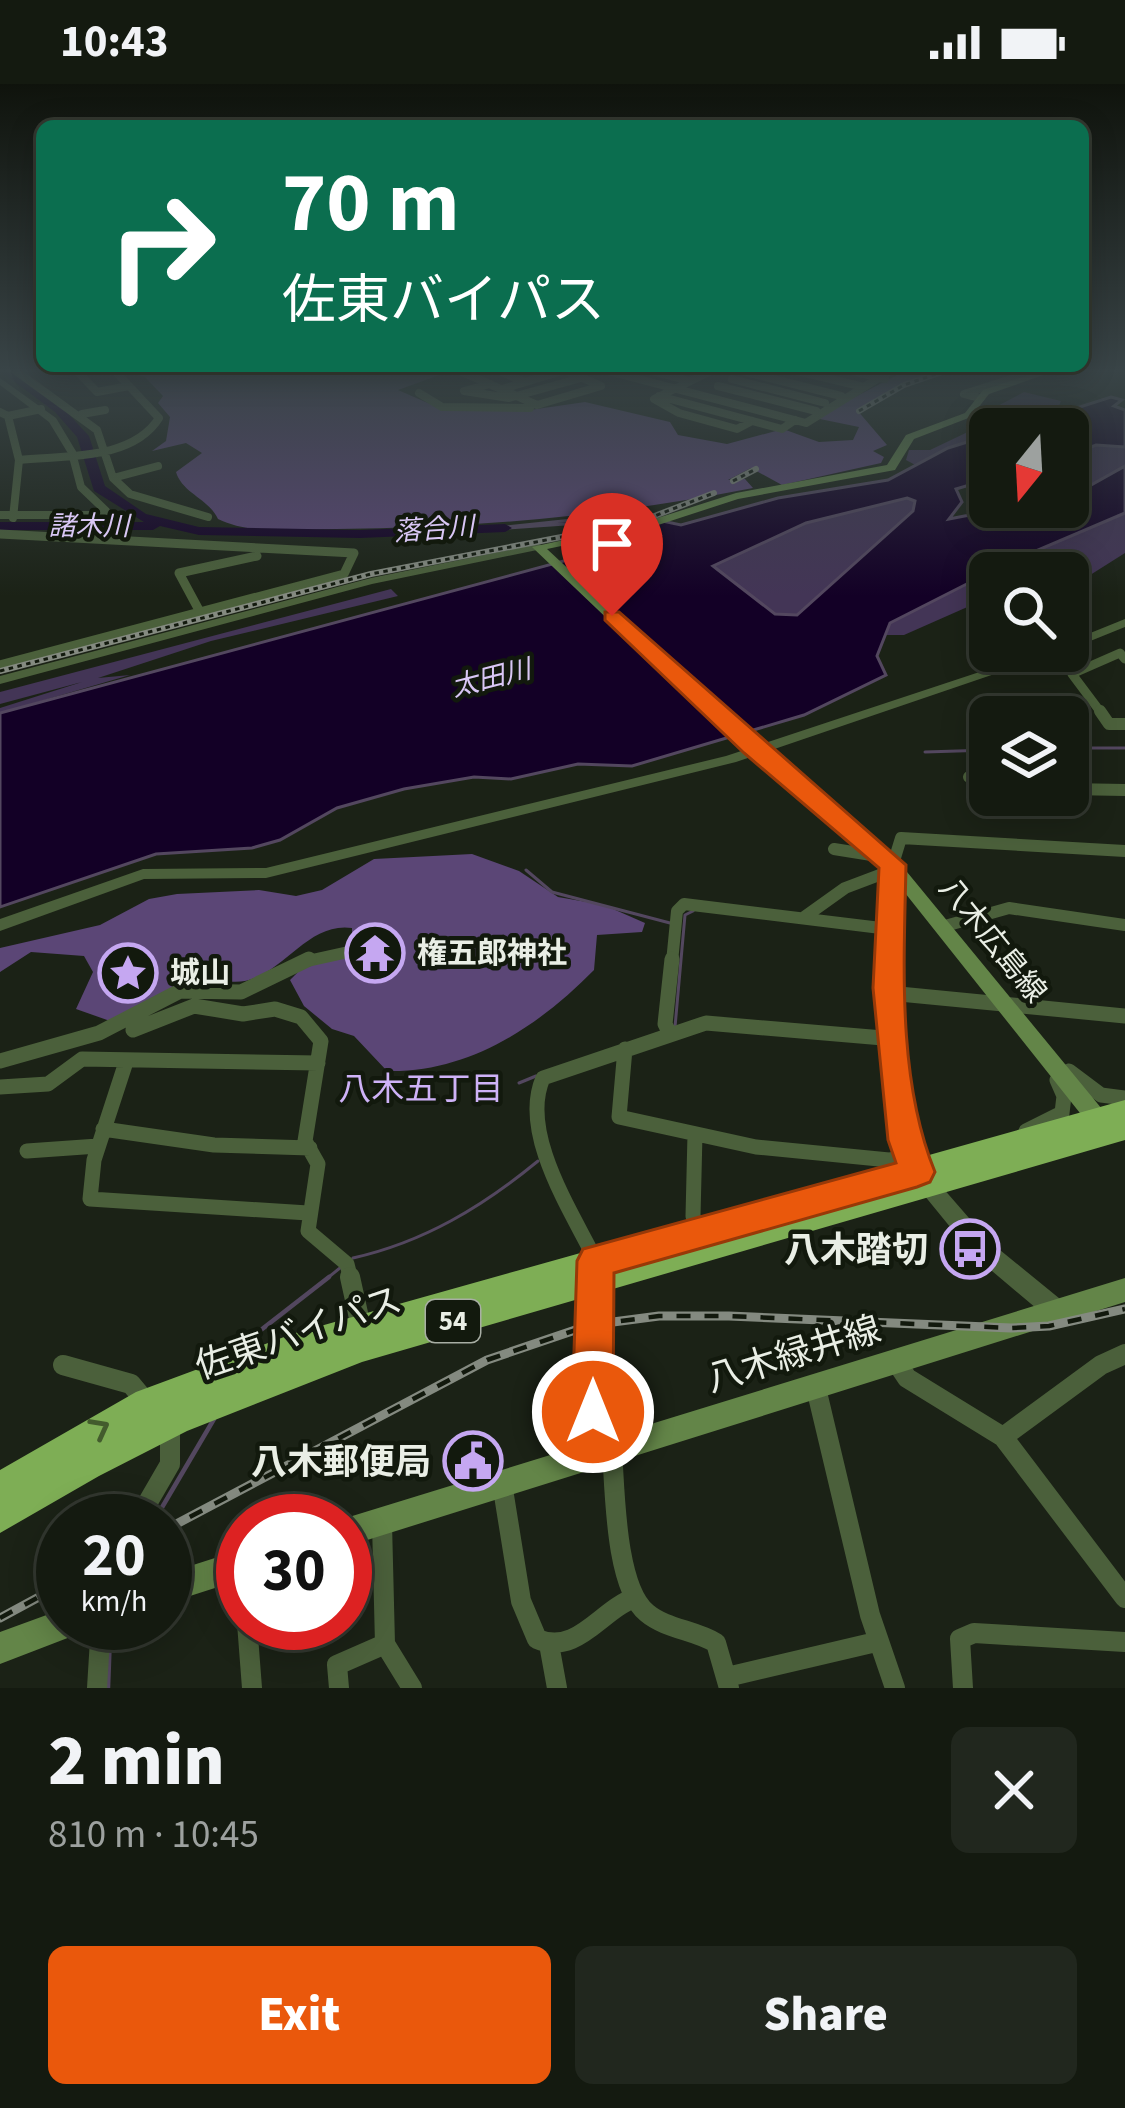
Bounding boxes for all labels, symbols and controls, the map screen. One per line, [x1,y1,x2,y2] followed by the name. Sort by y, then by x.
[60,10,169,74] text: 10:43
[282,144,460,264] text: 70 m
[84,168,240,324] icon: right
[282,263,605,340] text: 佐東バイパス
[969,408,1089,528] north arrow
[969,408,1089,816] map controls
[561,493,663,616] pin
[49,507,132,546] water label: 諸木川
[392,507,479,552] water label: 落合川
[579,511,645,577] icon: arrive
[969,552,1089,672] button: search
[447,649,538,707] water label: 太田川
[969,696,1089,816] button: layers
[929,868,1057,1012] street label: 八木広島線
[344,922,406,984] temple icon: 権五郎神社
[417,932,567,975] place label: 権五郎神社
[97,942,159,1004] place icon: 城山
[170,952,230,995] place label: 城山
[339,1066,504,1113] district label: 八木五丁目
[939,1218,1001,1280] bus stop icon: 八木踏切
[784,1225,928,1276] place label: 八木踏切
[188,1274,409,1393] street label: 佐東バイパス
[426,1300,480,1342] road number: 54
[700,1304,887,1405] street label: 八木緑井線
[530,1349,656,1475] position arrow
[88,1419,109,1442] one-way arrow
[442,1430,504,1492] public building icon: 八木郵便局
[251,1437,431,1488] place label: 八木郵便局
[216,1494,372,1650] speed limit sign: 30
[82,1514,146,1599] text: 20
[81,1580,147,1623] text: km/h
[48,1710,225,1813] text: 2 min
[951,1727,1077,1853] button: close
[48,1807,259,1863] text: 810 m · 10:45
[48,1946,551,2084] button: Exit
[575,1946,1077,2084] button: Share

